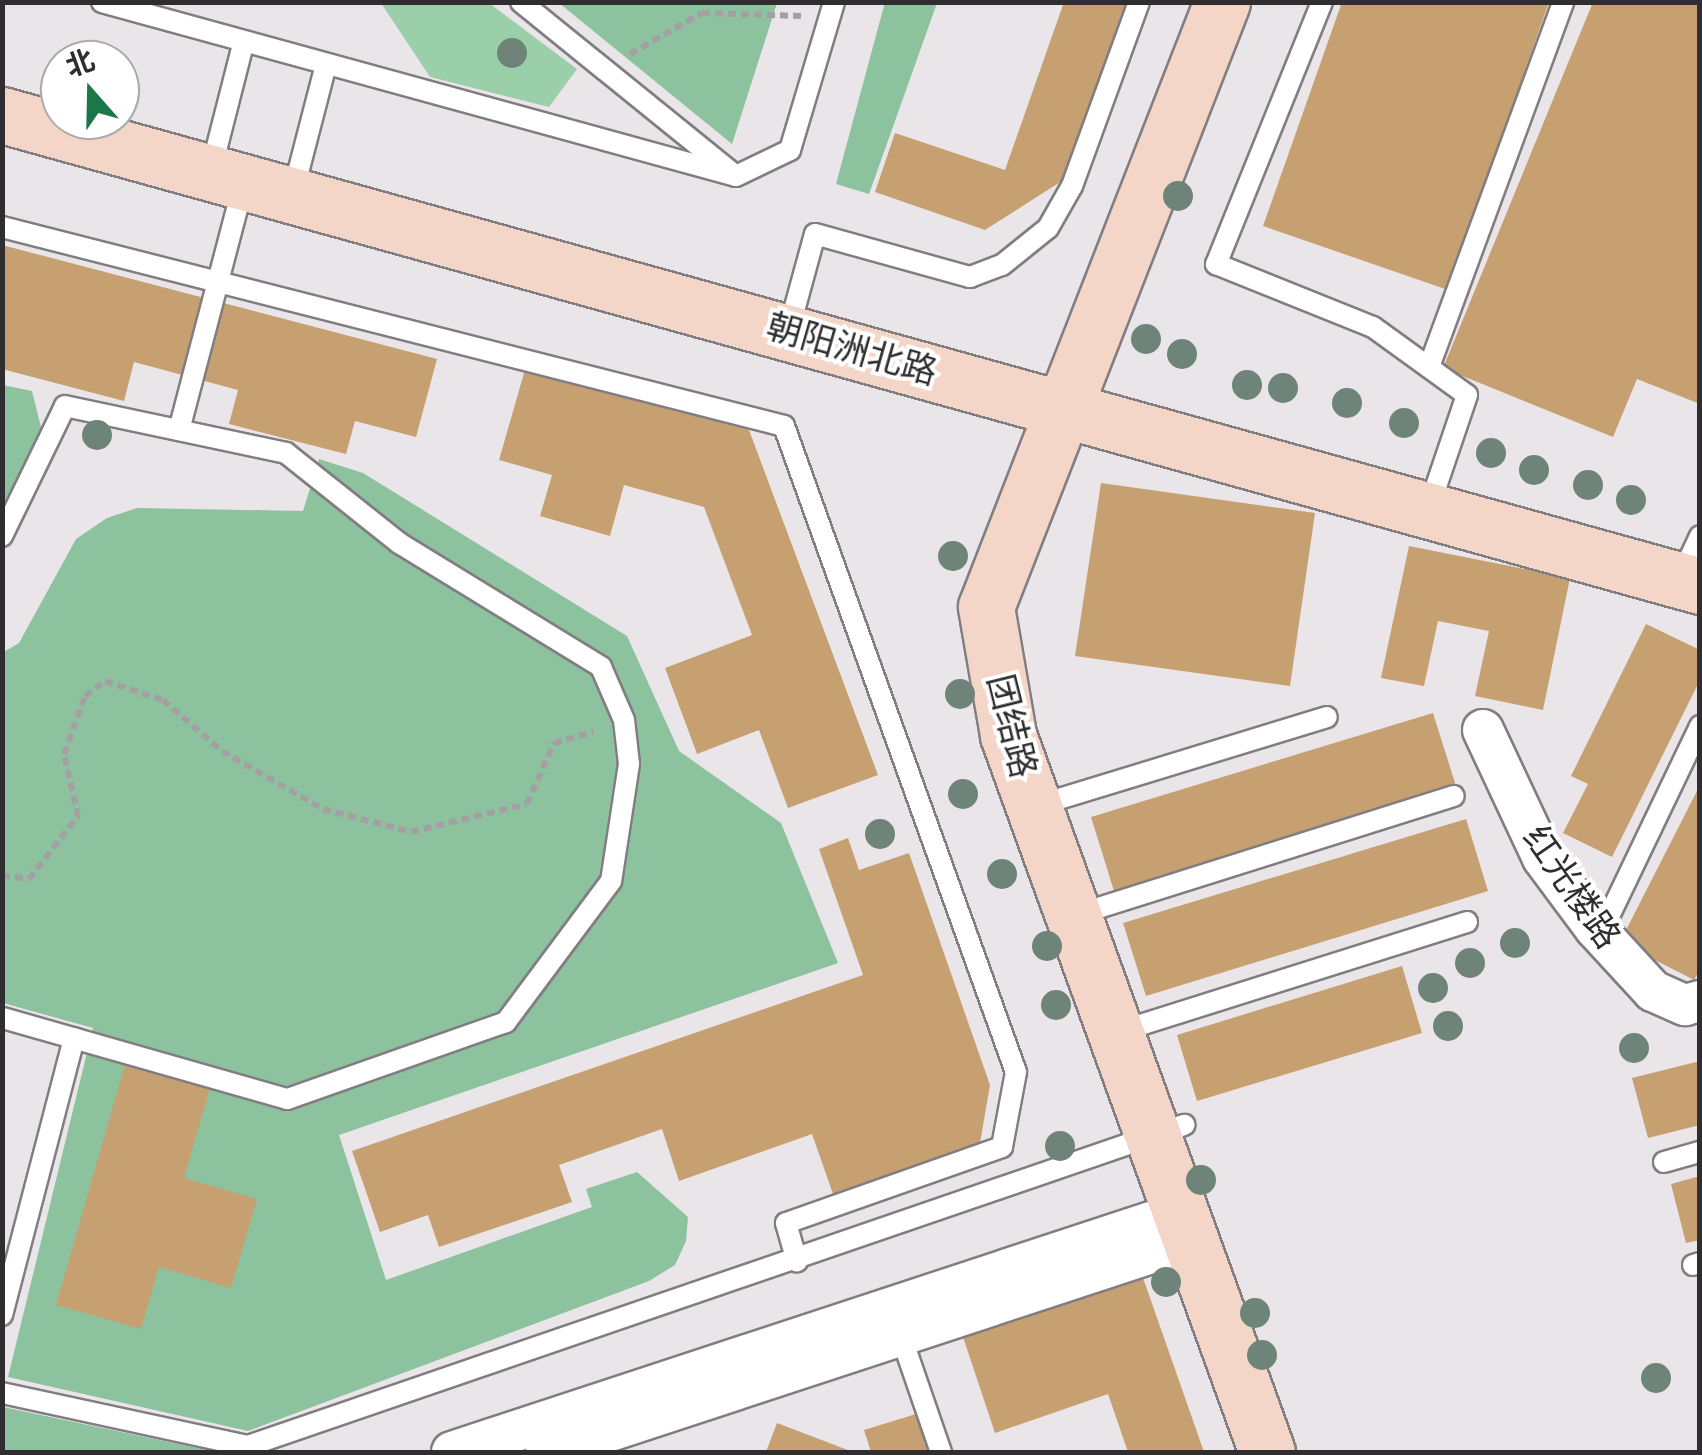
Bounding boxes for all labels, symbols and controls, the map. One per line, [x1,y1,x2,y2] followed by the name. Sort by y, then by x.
[40,40,140,140] north arrow
[62,44,99,83] text: 北
[762,305,942,393] street label: 朝阳洲北路
[979,670,1045,782] street label: 团结路
[1515,818,1629,956] street label: 红光楼路

